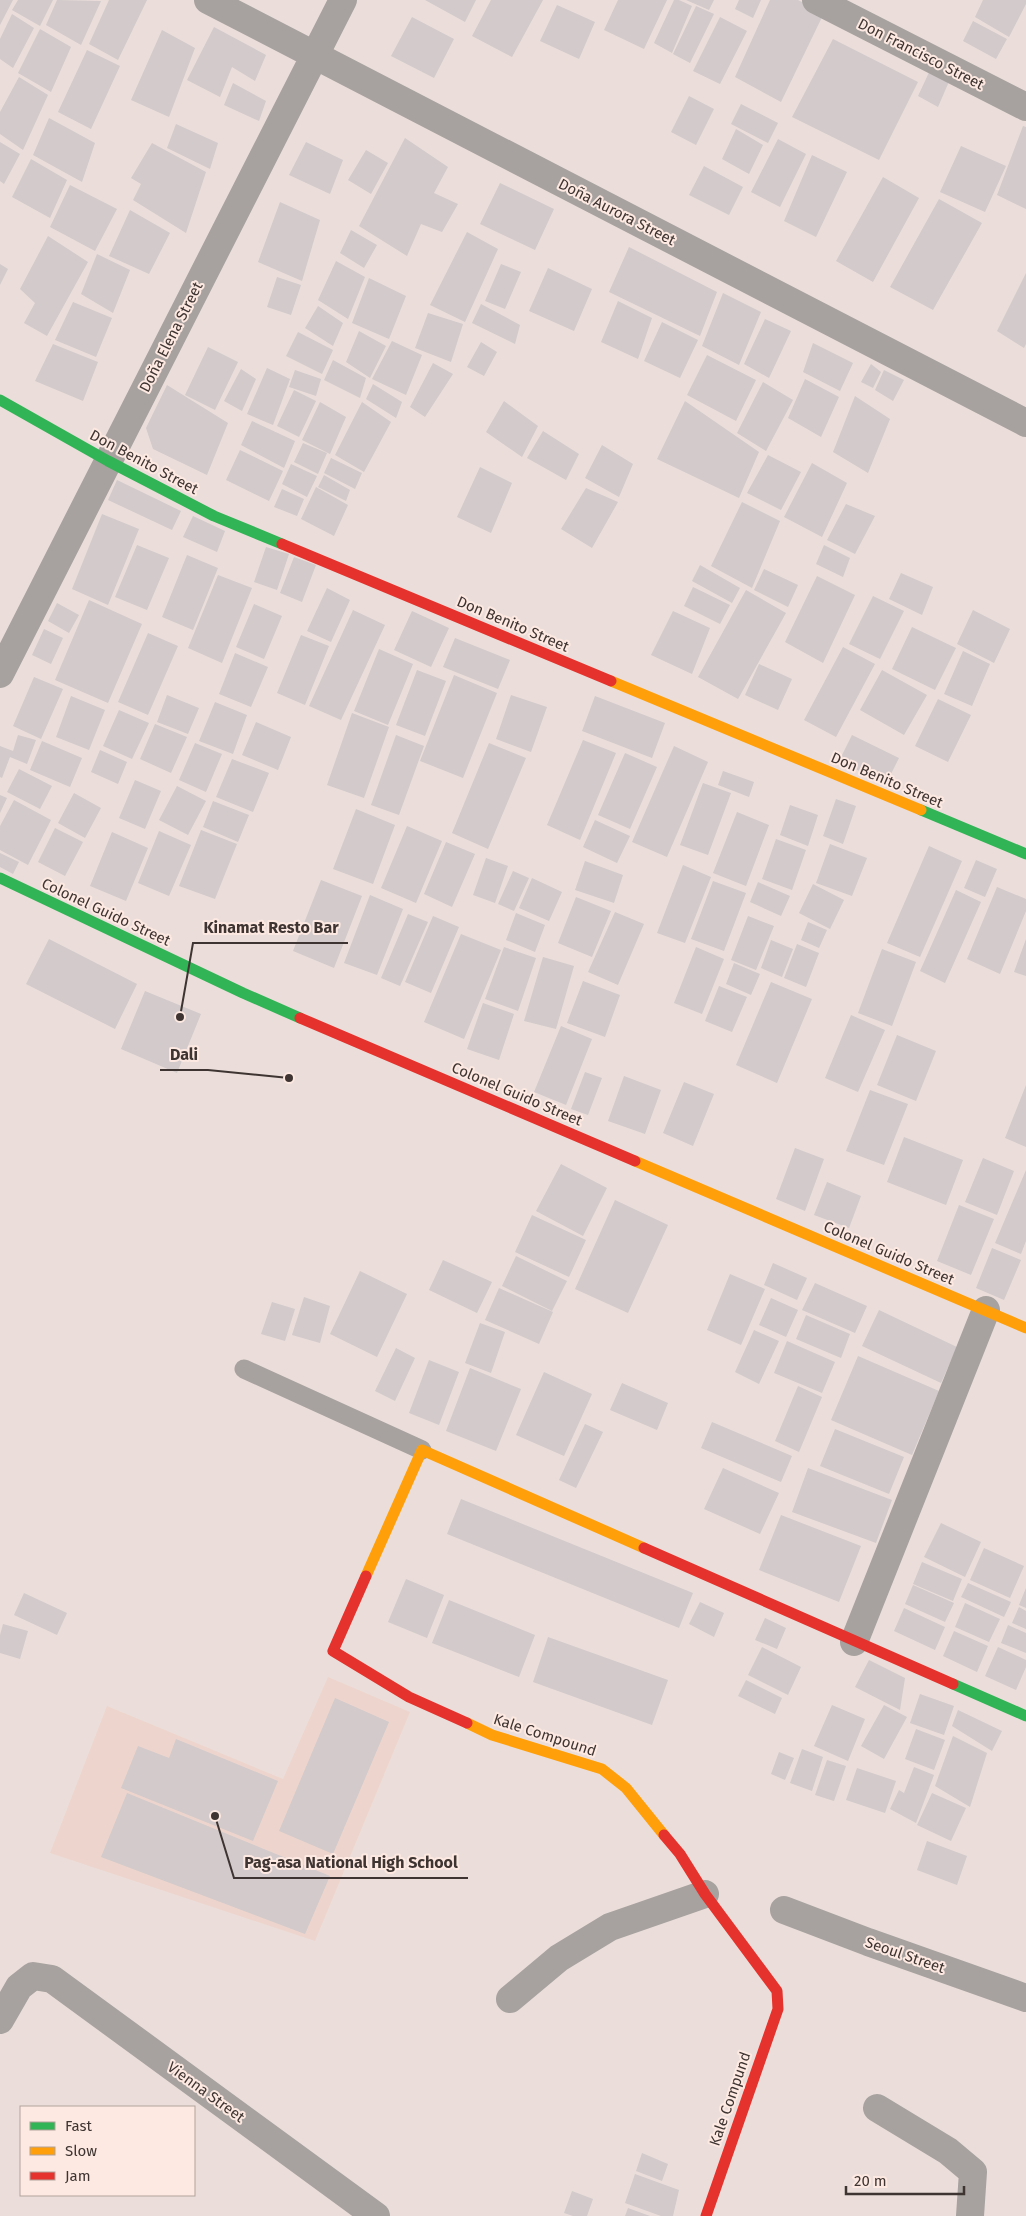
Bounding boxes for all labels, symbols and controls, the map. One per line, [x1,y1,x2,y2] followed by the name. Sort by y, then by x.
[855,14,988,94] street label: Don Francisco Street
[555,175,679,250] street label: Doña Aurora Street
[135,278,207,395] street label: Doña Elena Street
[87,426,202,498] street label: Don Benito Street
[454,592,572,656] street label: Don Benito Street
[828,748,946,812] street label: Don Benito Street
[39,874,174,950] street label: Colonel Guido Street
[193,912,348,943] callout: Kinamat Resto Bar
[203,918,339,937] text: Kinamat Resto Bar
[160,1039,208,1070] callout: Dali
[170,1045,198,1064] text: Dali
[449,1058,586,1130] street label: Colonel Guido Street
[821,1217,958,1289] street label: Colonel Guido Street
[491,1710,599,1760] street label: Kale Compound
[234,1847,468,1878] callout: Pag-asa National High School
[244,1853,458,1872] text: Pag-asa National High School
[863,1933,948,1977] street label: Seoul Street
[705,2050,755,2148] street label: Kale Compund
[164,2058,249,2126] street label: Vienna Street
[20,2106,195,2196] legend
[65,2117,92,2135] text: Fast
[65,2142,97,2160] text: Slow
[846,2164,964,2196] scale bar
[65,2167,91,2185] text: Jam
[854,2172,887,2190] text: 20 m

